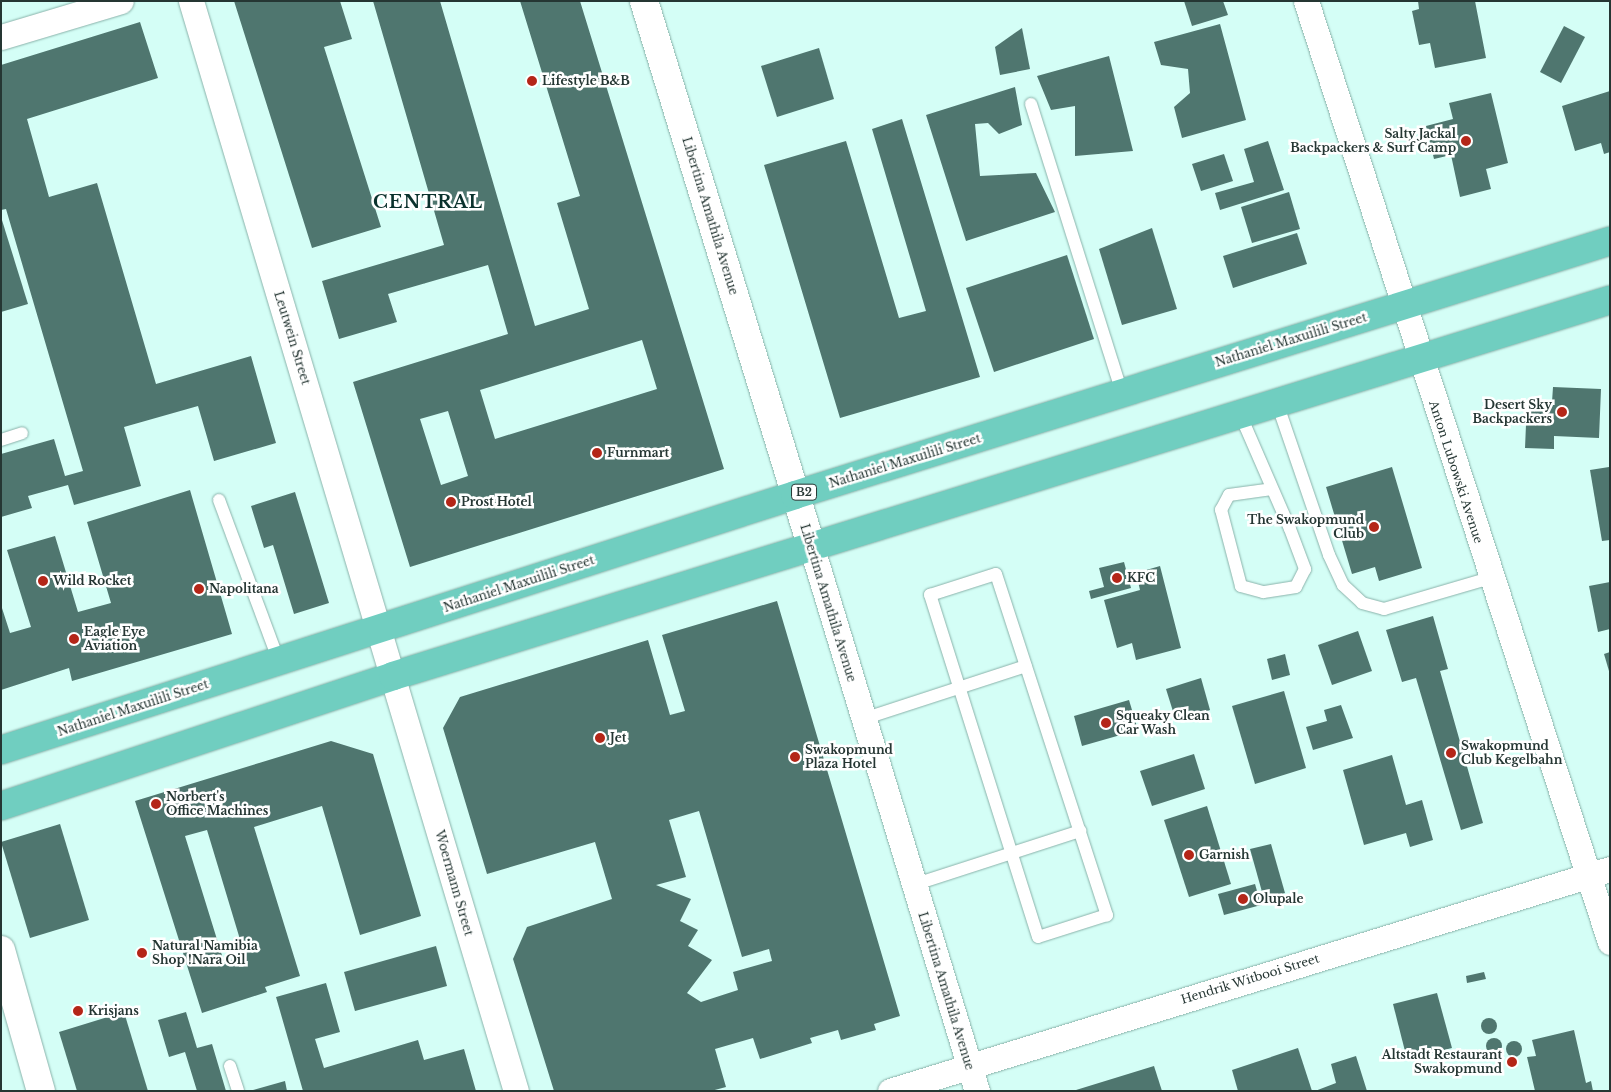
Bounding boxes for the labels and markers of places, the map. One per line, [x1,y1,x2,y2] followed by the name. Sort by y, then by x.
[542,74,630,88] place label: Lifestyle B&B
[526,75,538,87] marker: Lifestyle B&B
[1290,127,1456,155] place label: Salty Jackal Backpackers & Surf Camp
[1460,135,1472,147] marker: Salty Jackal Backpackers & Surf Camp
[1473,398,1552,426] place label: Desert Sky Backpackers
[1556,406,1568,418] marker: Desert Sky Backpackers
[607,446,669,460] place label: Furnmart
[591,447,603,459] marker: Furnmart
[461,495,532,509] place label: Prost Hotel
[445,496,457,508] marker: Prost Hotel
[1247,513,1364,541] place label: The Swakopmund Club
[1368,521,1380,533] marker: The Swakopmund Club
[1127,571,1155,585] place label: KFC
[1111,572,1123,584] marker: KFC
[53,574,131,588] place label: Wild Rocket
[37,575,49,587] marker: Wild Rocket
[209,582,279,596] place label: Napolitana
[193,583,205,595] marker: Napolitana
[84,625,145,653] place label: Eagle Eye Aviation
[68,633,80,645] marker: Eagle Eye Aviation
[1116,709,1210,737] place label: Squeaky Clean Car Wash
[1100,717,1112,729] marker: Squeaky Clean Car Wash
[610,731,626,745] place label: Jet
[594,732,606,744] marker: Jet
[1461,739,1562,767] place label: Swakopmund Club Kegelbahn
[805,743,893,771] place label: Swakopmund Plaza Hotel
[1445,747,1457,759] marker: Swakopmund Club Kegelbahn
[789,751,801,763] marker: Swakopmund Plaza Hotel
[166,790,268,818] place label: Norbert's Office Machines
[150,798,162,810] marker: Norbert's Office Machines
[1199,848,1250,862] place label: Garnish
[1183,849,1195,861] marker: Garnish
[1253,892,1303,906] place label: Olupale
[1237,893,1249,905] marker: Olupale
[152,939,258,967] place label: Natural Namibia Shop !Nara Oil
[136,947,148,959] marker: Natural Namibia Shop !Nara Oil
[88,1004,139,1018] place label: Krisjans
[72,1005,84,1017] marker: Krisjans
[1382,1048,1502,1076] place label: Altstadt Restaurant Swakopmund
[1506,1056,1518,1068] marker: Altstadt Restaurant Swakopmund

